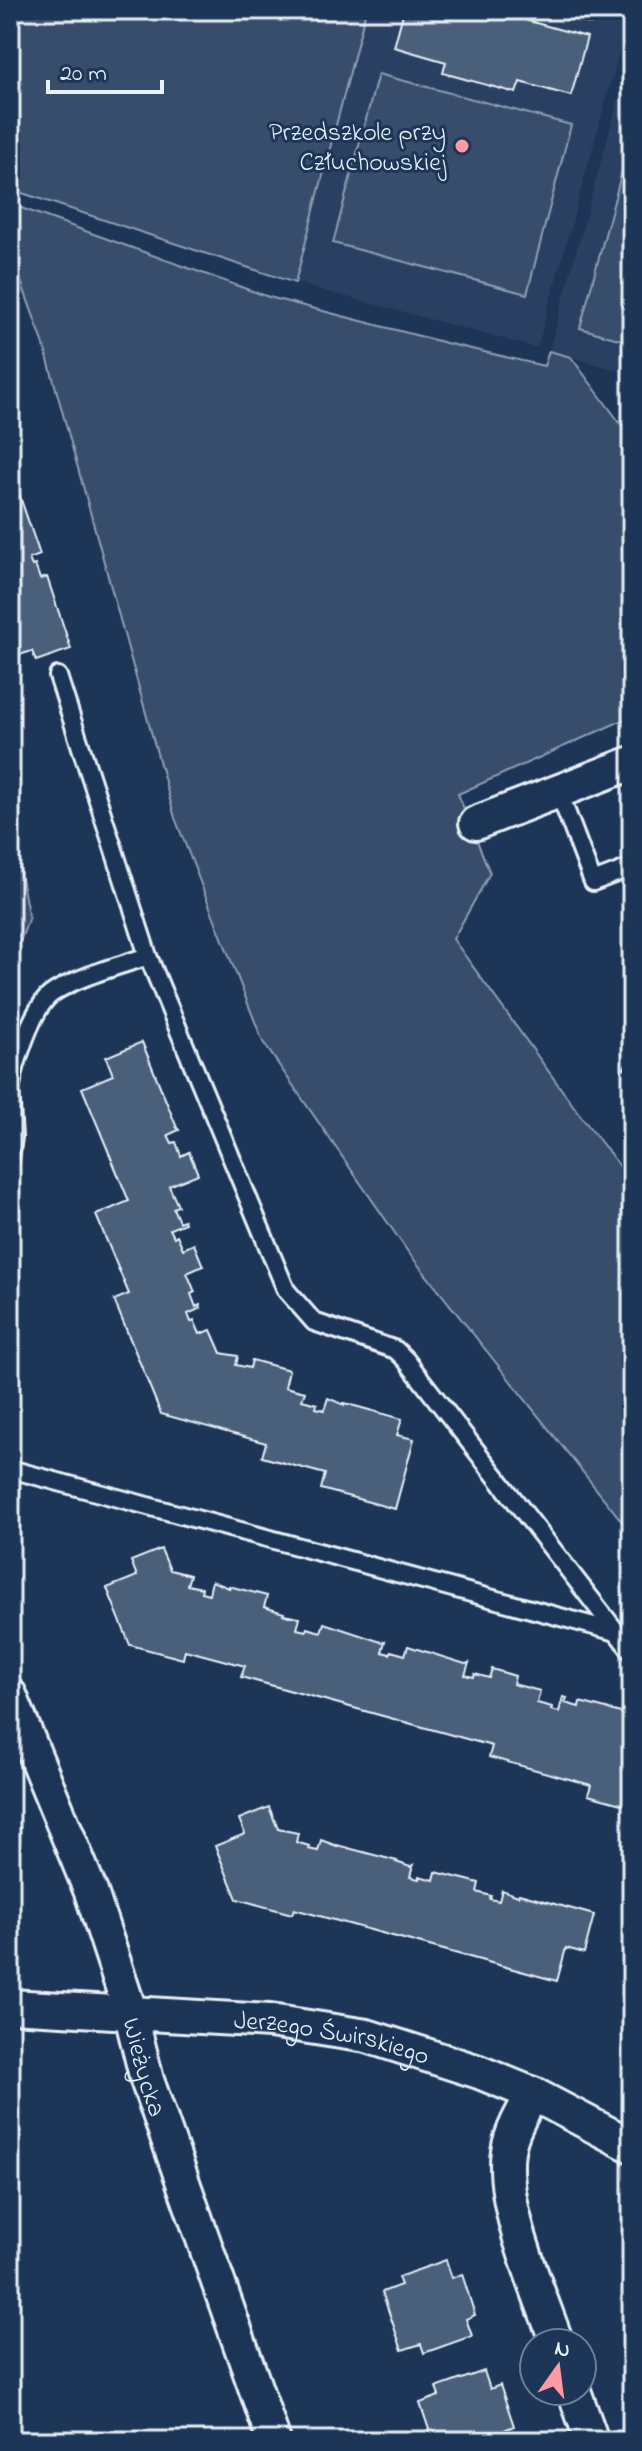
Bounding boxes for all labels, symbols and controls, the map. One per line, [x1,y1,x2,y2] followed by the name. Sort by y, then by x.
[48,44,162,94] scale bar
[60,57,107,92] text: 20 m
[269,115,447,183] place label: Przedszkole przy Człuchowskiej
[453,137,471,155] marker: Przedszkole przy Człuchowskiej
[233,2003,434,2077] street label: Jerzego Świrskiego
[110,2014,174,2122] street label: Wieżycka
[518,2327,598,2407] north arrow
[551,2333,573,2368] text: N

